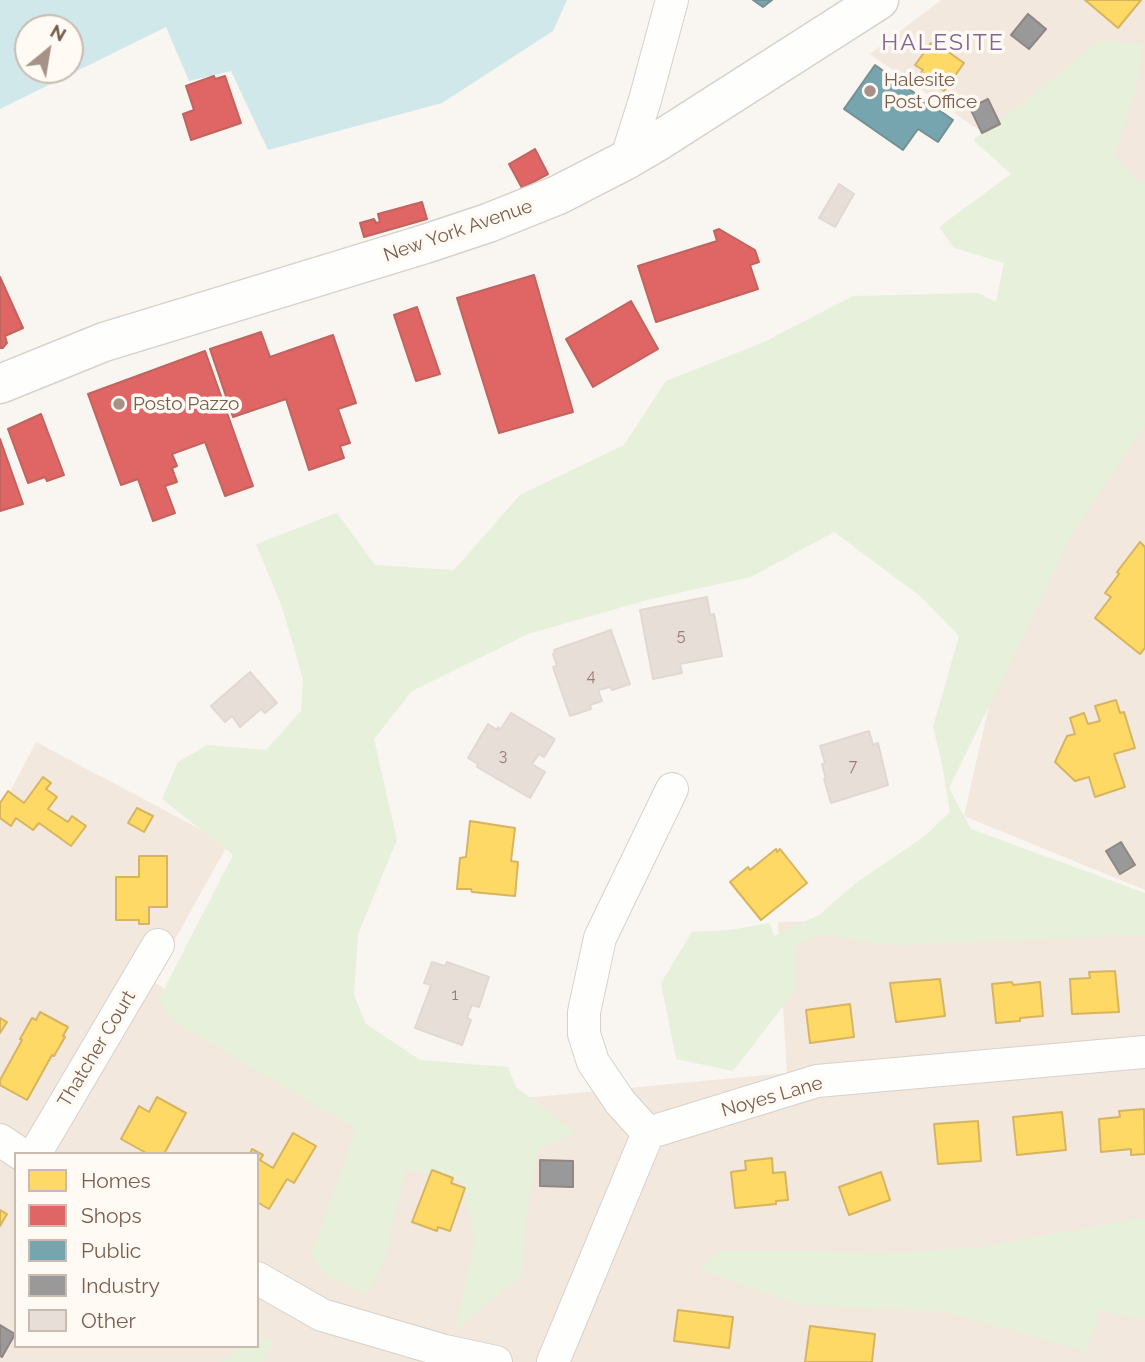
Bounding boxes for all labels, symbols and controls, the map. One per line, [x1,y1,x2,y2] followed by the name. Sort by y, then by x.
[14,14,84,84] north arrow
[47,19,70,46] text: N
[882,29,1004,57] district label: HALESITE
[884,69,977,113] place label: Halesite Post Office
[862,83,878,99] marker: Halesite Post Office
[381,195,535,267] street label: New York Avenue
[133,393,239,415] place label: Posto Pazzo
[111,396,127,412] marker: Posto Pazzo
[677,626,685,646] house number: 5
[587,666,595,686] house number: 4
[499,746,507,766] house number: 3
[849,756,857,776] house number: 7
[452,985,458,1005] house number: 1
[53,987,141,1111] street label: Thatcher Court
[719,1072,825,1122] street label: Noyes Lane
[14,1152,259,1348] legend
[81,1168,151,1193] text: Homes
[81,1203,142,1228] text: Shops
[81,1238,141,1263] text: Public
[81,1273,160,1298] text: Industry
[81,1308,136,1333] text: Other

